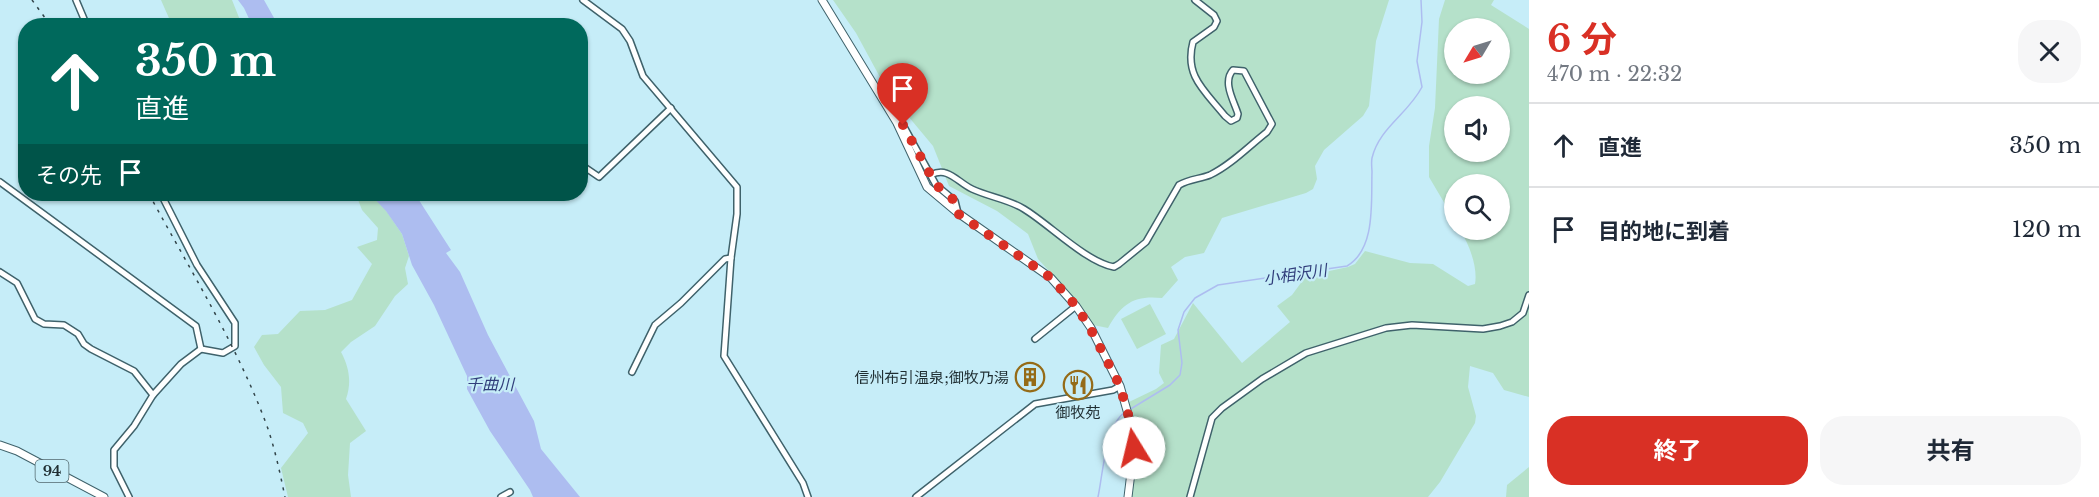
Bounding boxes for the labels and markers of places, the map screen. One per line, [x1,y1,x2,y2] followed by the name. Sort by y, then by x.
[877,63,928,125] pin
[1014,361,1046,393] building icon: 信州布引温泉;御牧乃湯
[854,368,1009,387] place label: 信州布引温泉;御牧乃湯
[1062,369,1094,401] restaurant icon: 御牧苑
[1055,403,1101,422] place label: 御牧苑

